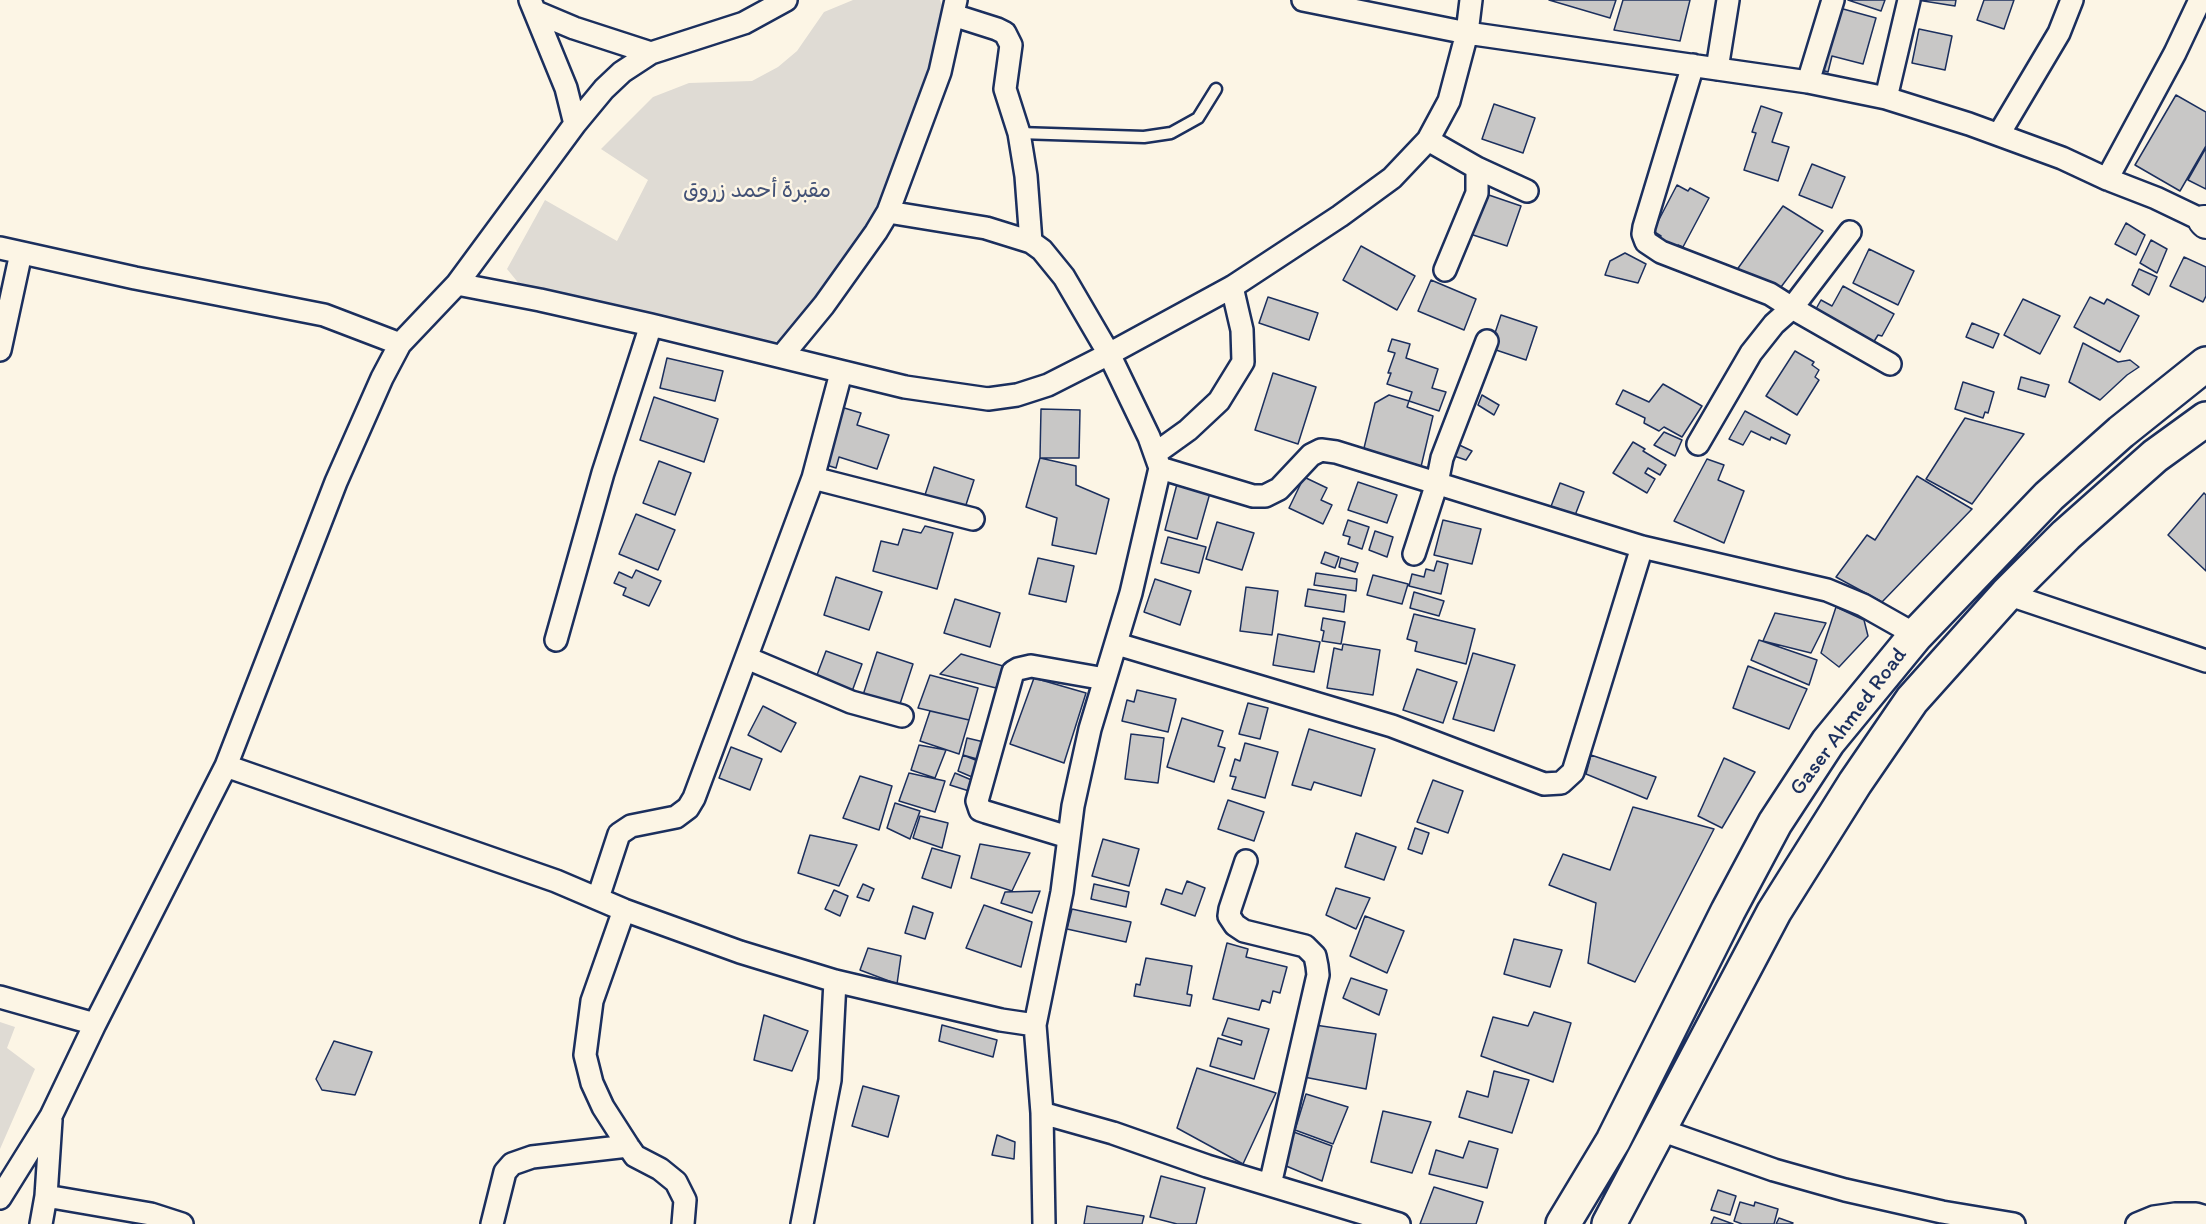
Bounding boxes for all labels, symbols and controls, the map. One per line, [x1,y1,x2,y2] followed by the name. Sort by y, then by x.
[683,178,831,204] park label: مقبرة أحمد زروق
[1785,643,1913,801] street label: Gaser Ahmed Road

